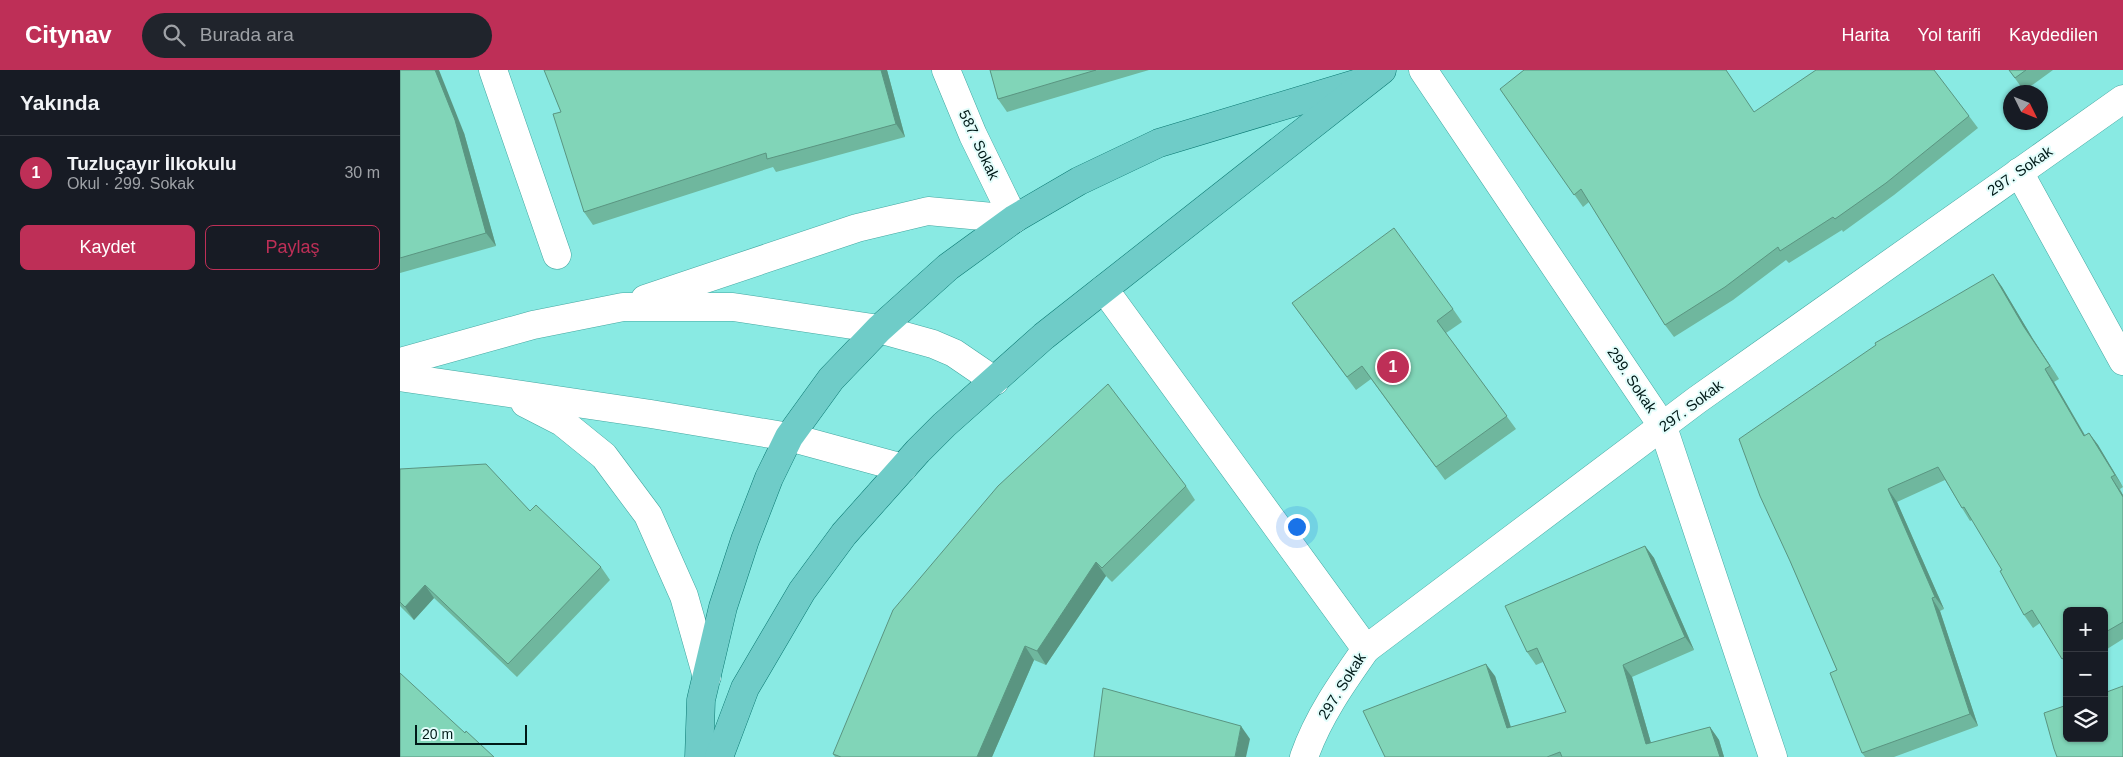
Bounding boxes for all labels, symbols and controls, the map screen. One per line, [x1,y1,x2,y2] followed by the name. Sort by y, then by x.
[142,13,492,58] search box
[25,21,112,48] text: Citynav
[160,21,188,49] icon: search
[200,24,294,45] text: Burada ara
[1842,25,1890,45] text: Harita
[1918,25,1981,45] text: Yol tarifi
[2009,25,2098,45] text: Kaydedilen
[2003,85,2048,130] north arrow
[20,91,99,114] text: Yakında
[956,107,1003,183] street label: 587. Sokak
[1984,142,2056,199] street label: 297. Sokak
[67,153,237,174] text: Tuzluçayır İlkokulu
[32,164,40,181] text: 1
[344,164,380,181] text: 30 m
[67,175,194,192] text: Okul · 299. Sokak
[20,225,195,270] button: Kaydet
[205,225,380,270] button: Paylaş
[1604,344,1661,416] street label: 299. Sokak
[1377,348,1409,386] pin: 1
[1656,376,1726,435] street label: 297. Sokak
[1284,514,1310,540] your location
[2063,607,2108,742] map controls
[2063,607,2108,652] button: +
[1314,649,1369,722] street label: 297. Sokak
[2063,652,2108,697] button: −
[2063,697,2108,742] button: layers
[415,722,528,745] scale bar
[422,726,453,742] text: 20 m

